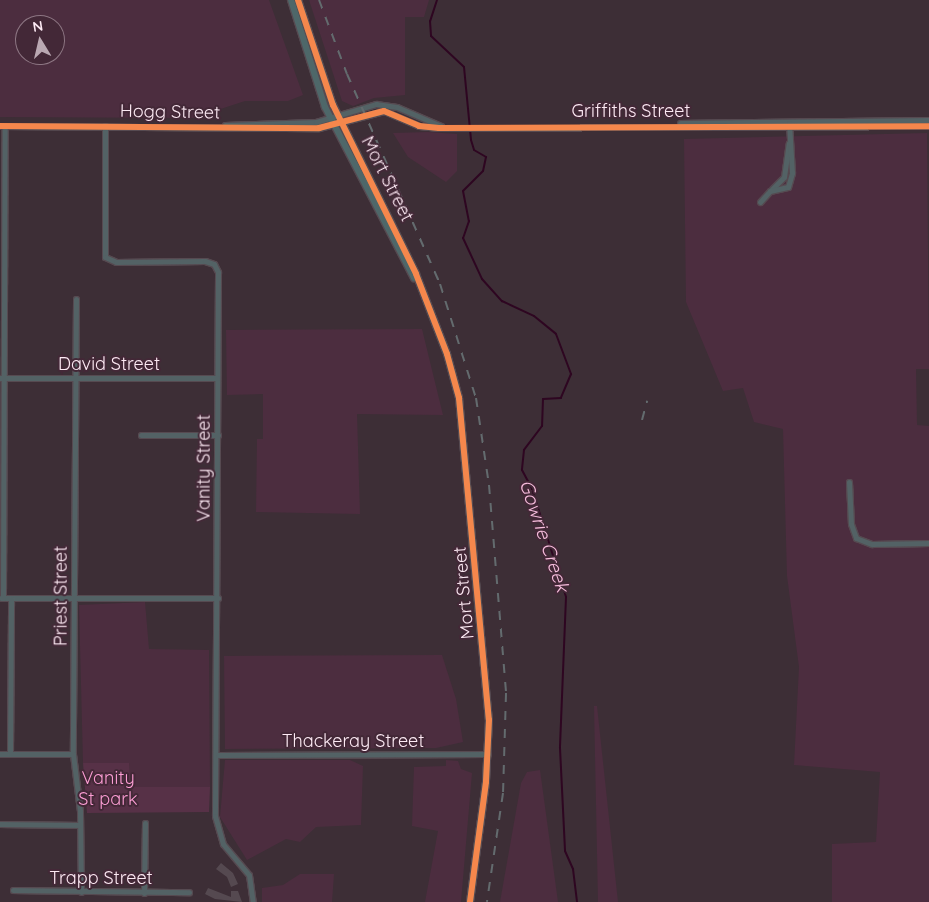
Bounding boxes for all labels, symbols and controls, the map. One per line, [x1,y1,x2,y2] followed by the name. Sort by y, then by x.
[15,15,65,65] north arrow
[31,16,44,36] text: N
[120,100,220,124] street label: Hogg Street
[572,100,690,122] street label: Griffiths Street
[356,133,418,225] street label: Mort Street
[58,353,160,375] street label: David Street
[193,414,215,522] street label: Vanity Street
[514,477,574,595] water label: Gowrie Creek
[50,546,72,646] street label: Priest Street
[449,546,479,640] street label: Mort Street
[282,730,424,752] street label: Thackeray Street
[78,768,138,811] park label: Vanity St park
[49,867,153,889] street label: Trapp Street

